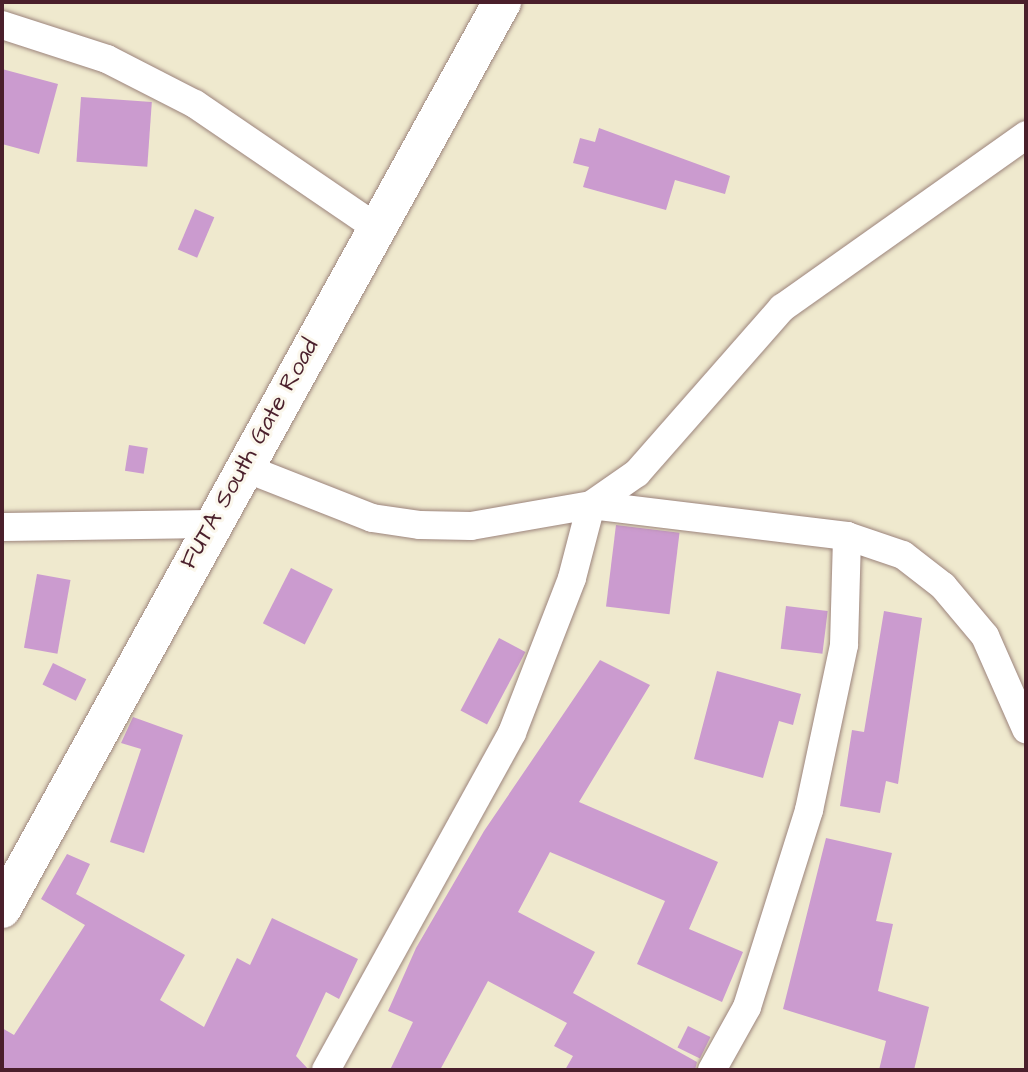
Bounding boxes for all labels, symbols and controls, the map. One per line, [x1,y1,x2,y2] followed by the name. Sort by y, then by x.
[175,334,325,574] street label: FUTA South Gate Road

